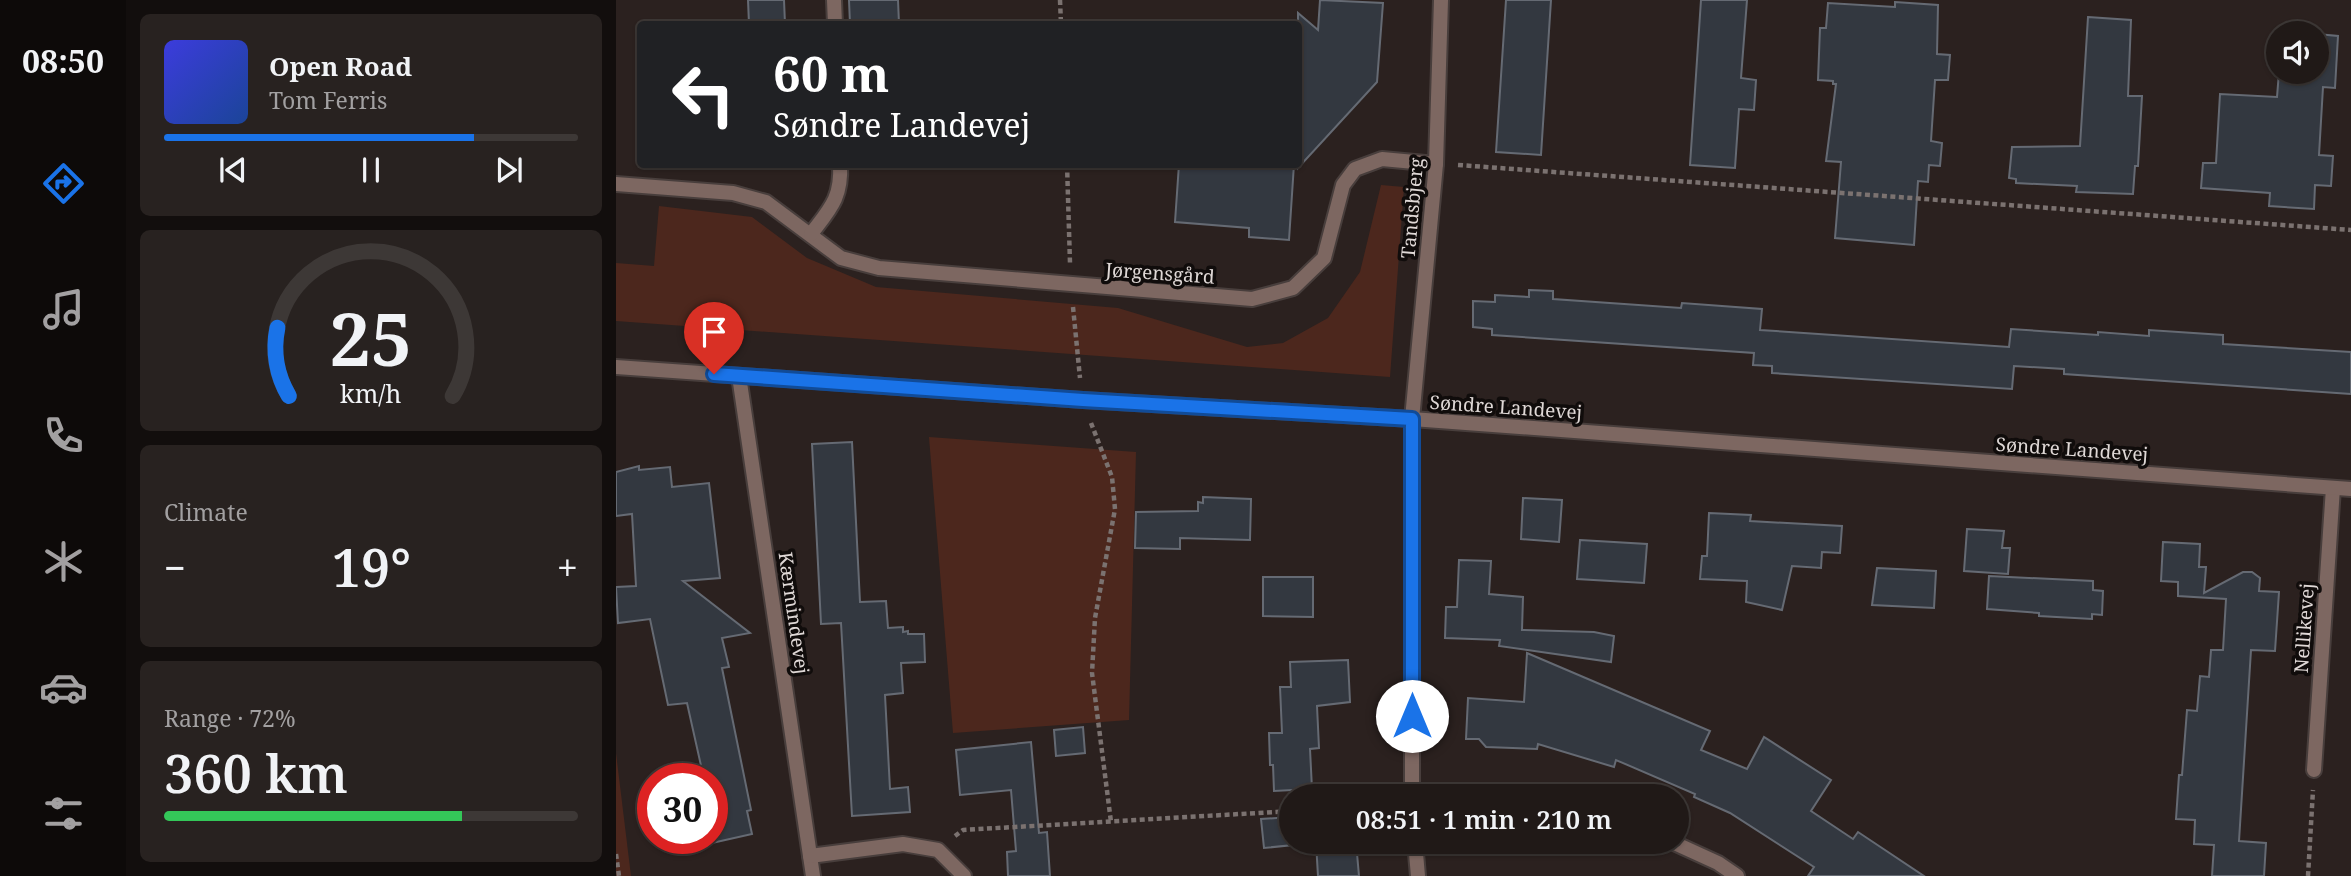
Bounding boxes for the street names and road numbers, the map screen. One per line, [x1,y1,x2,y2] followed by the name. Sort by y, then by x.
[1395,157,1429,259] street label: Tandsbjerg
[1104,256,1216,290] street label: Jørgensgård
[1429,389,1583,425] street label: Søndre Landevej
[1995,431,2149,467] street label: Søndre Landevej
[773,550,815,676] street label: Kærmindevej
[2288,582,2320,674] street label: Nellikevej

